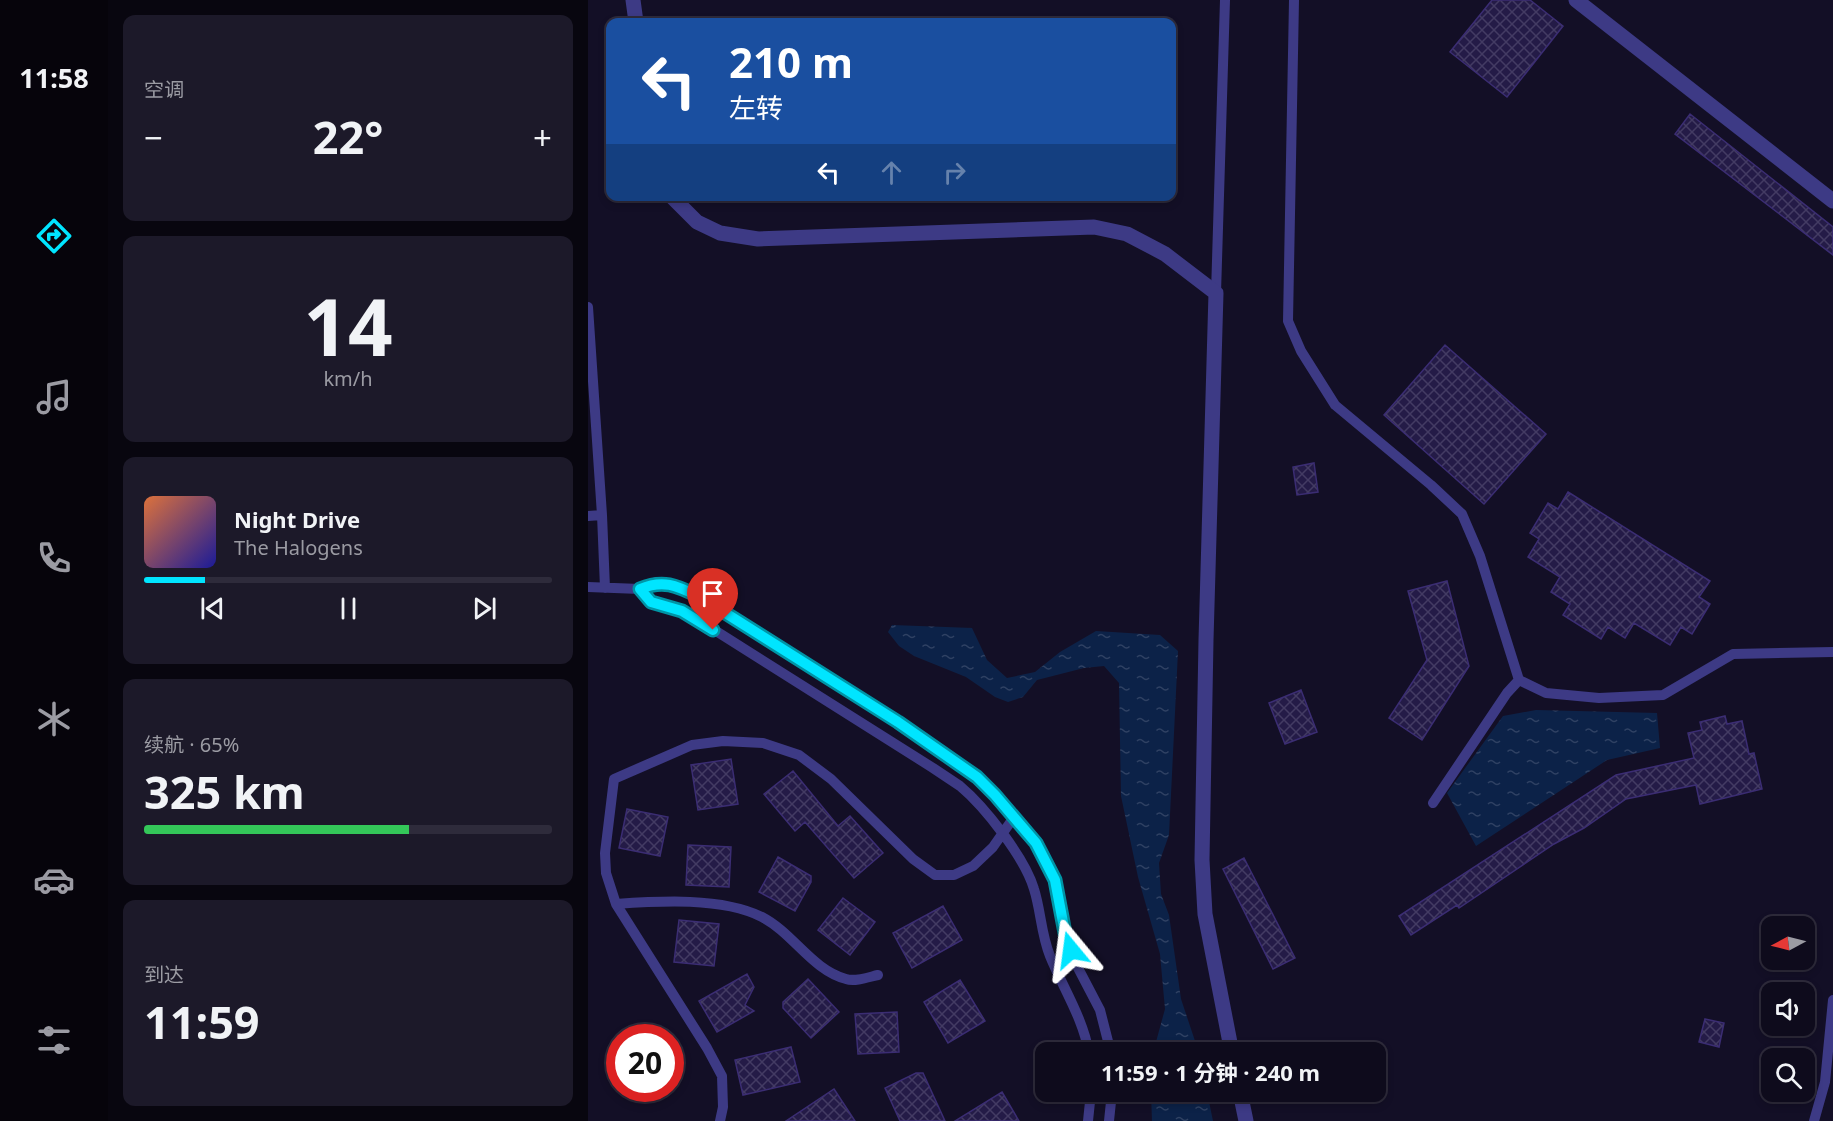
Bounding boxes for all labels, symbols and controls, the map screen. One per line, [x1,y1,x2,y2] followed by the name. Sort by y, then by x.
[729,33,853,90] text: 210 m
[630,42,708,120] icon: left
[19,59,89,96] text: 11:58
[144,76,184,103] text: 空调
[729,89,783,126] text: 左转
[313,106,383,167] text: 22°
[144,115,163,160] text: −
[533,115,552,160] text: +
[812,156,845,189] icon: left
[875,156,908,189] icon: ahead
[938,156,971,189] icon: right
[33,215,75,257] icon: directions
[303,273,393,379] text: 14
[323,365,373,392] text: km/h
[33,376,75,418] icon: music
[234,504,360,534] text: Night Drive
[234,534,363,561] text: The Halogens
[33,537,75,579] icon: phone
[687,568,738,630] pin
[696,577,729,610] icon: arrive
[196,592,229,625] icon: previous
[332,592,365,625] icon: pause
[468,592,501,625] icon: next
[33,698,75,740] icon: climate
[144,731,239,758] text: 续航 · 65%
[144,761,305,822] text: 325 km
[33,859,75,901] icon: car
[1761,916,1815,970] north arrow
[1761,916,1815,1102] map controls
[1039,918,1103,982] position arrow
[144,961,184,988] text: 到达
[1761,982,1815,1036] button: sound
[144,991,260,1052] text: 11:59
[33,1019,75,1061] icon: filters
[606,1024,684,1102] speed limit sign: 20
[1761,1048,1815,1102] button: search
[1101,1057,1320,1087] text: 11:59 · 1 分钟 · 240 m

